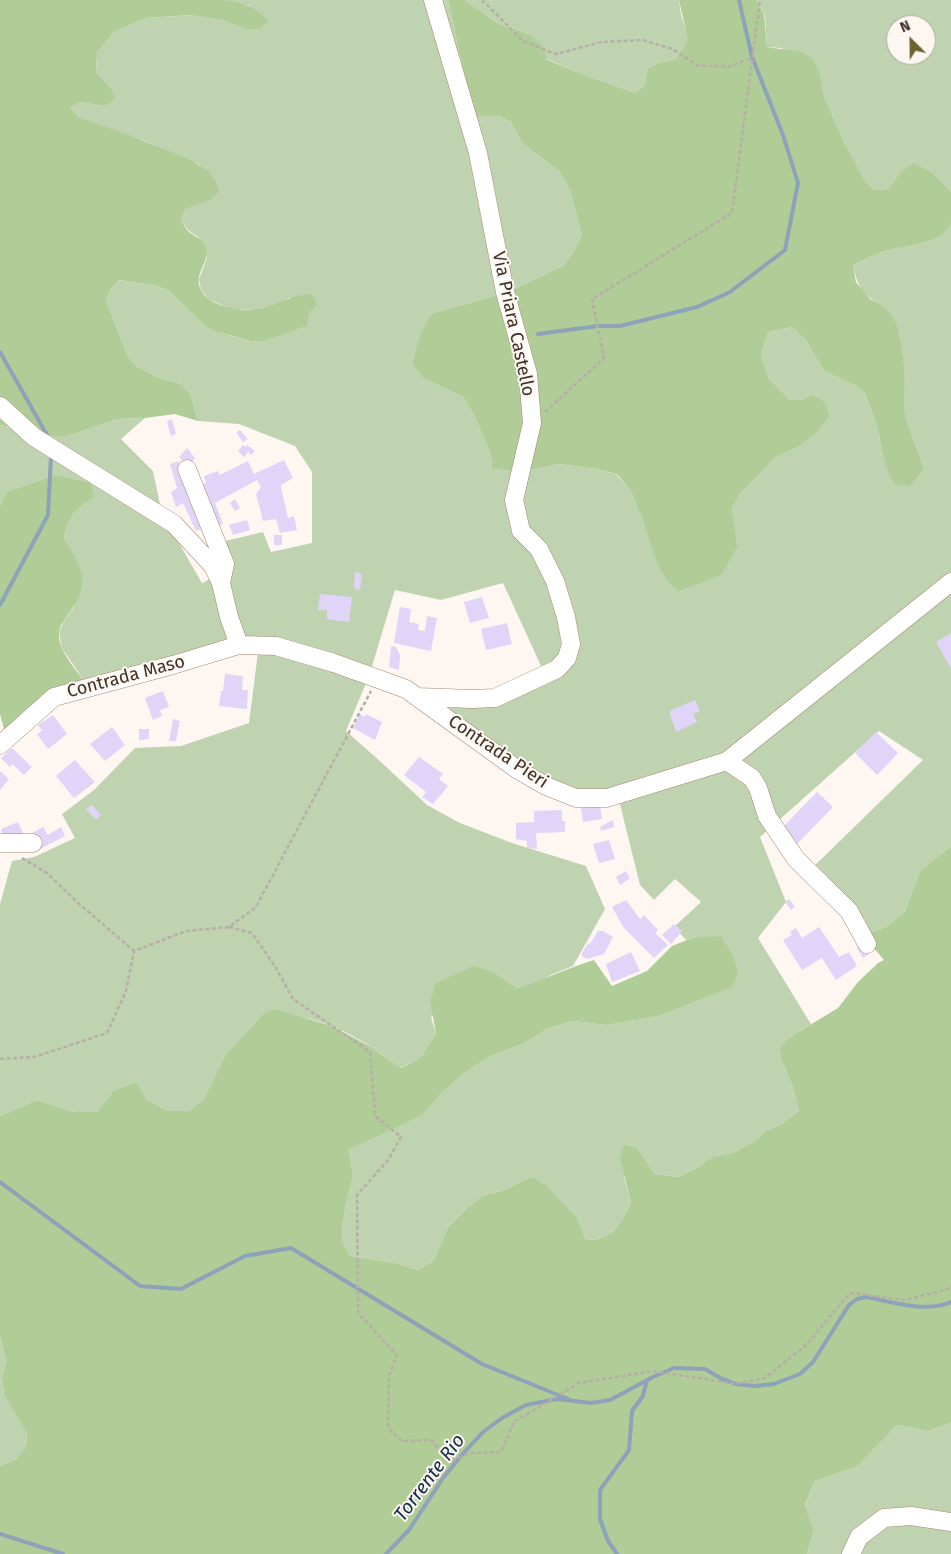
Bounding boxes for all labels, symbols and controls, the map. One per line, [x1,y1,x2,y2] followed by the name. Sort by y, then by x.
[886,15,936,65] north arrow
[898,17,913,36] text: N
[487,250,539,398] street label: Via Priara Castello
[65,651,187,703] street label: Contrada Maso
[444,711,552,793] street label: Contrada Pieri
[390,1430,470,1526] water label: Torrente Rio

